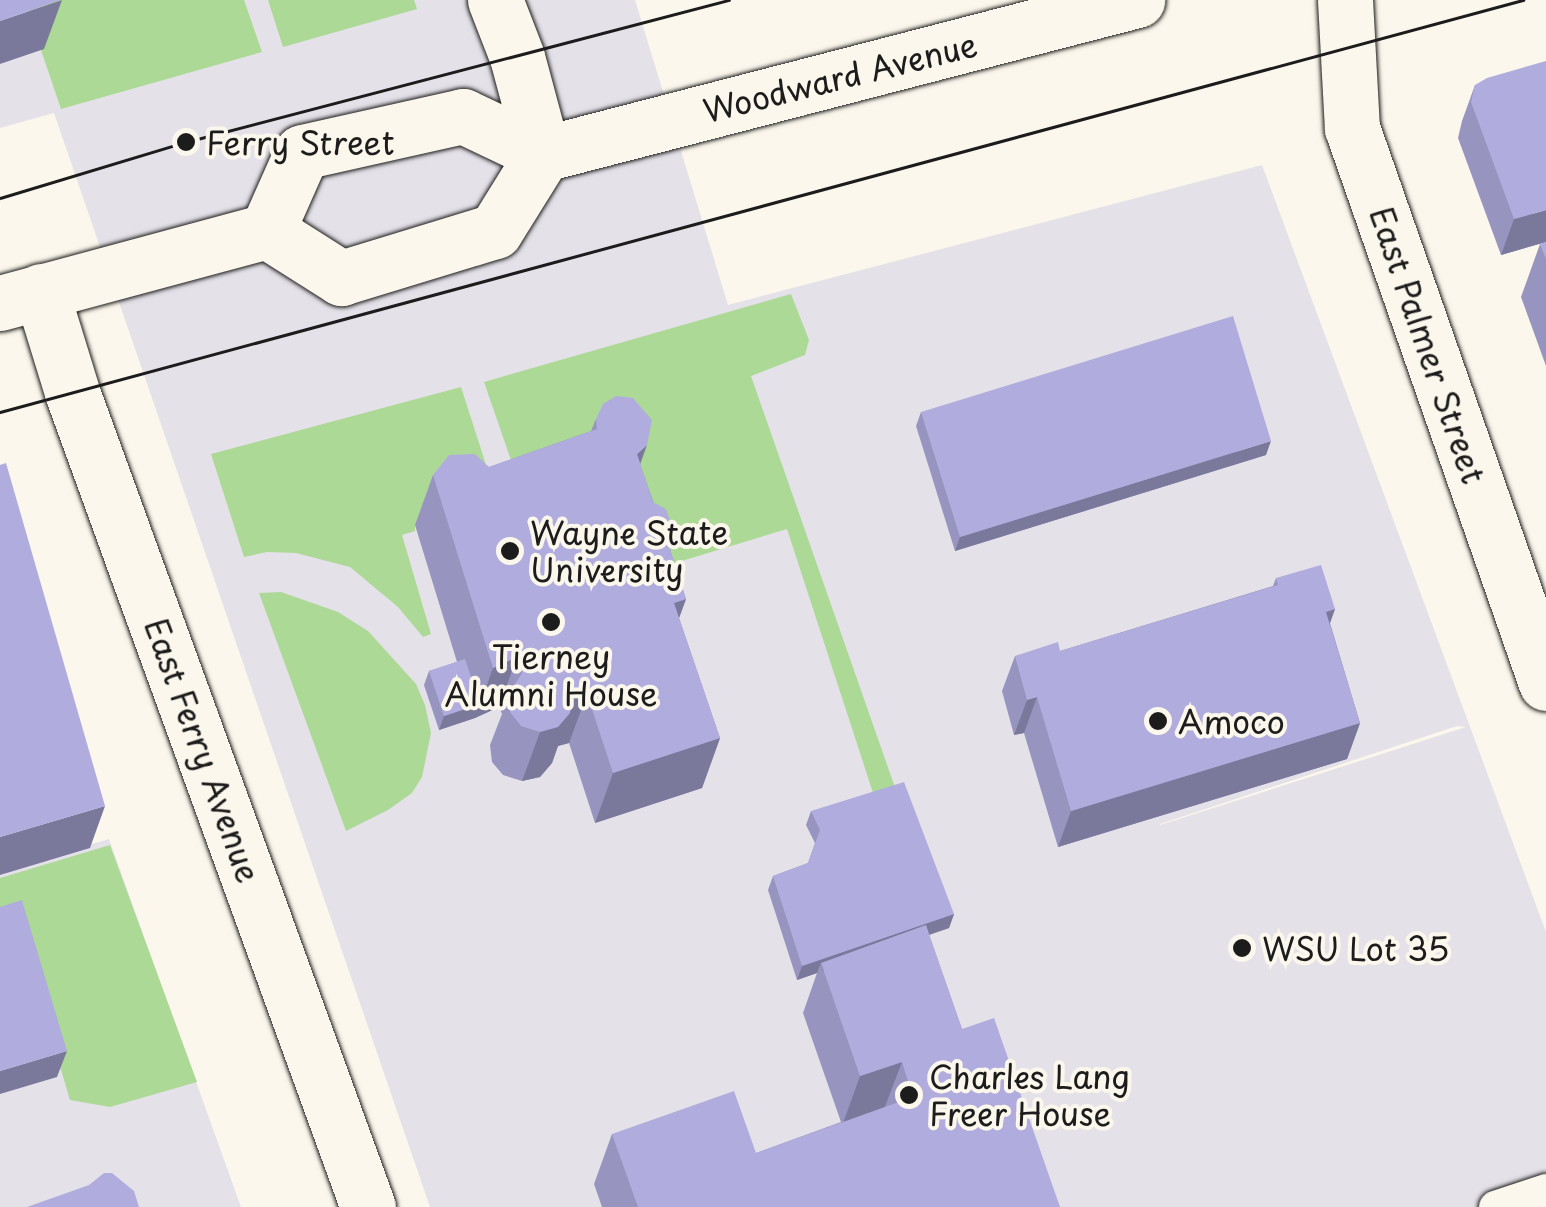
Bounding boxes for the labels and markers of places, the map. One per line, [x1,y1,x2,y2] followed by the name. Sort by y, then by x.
[206,123,394,161] place label: Ferry Street
[175,131,197,153] marker: Ferry Street
[530,514,731,589] place label: Wayne State University
[499,540,521,562] marker: Wayne State University
[540,611,562,633] marker: Tierney Alumni House
[444,638,658,713] place label: Tierney Alumni House
[1178,702,1285,740] place label: Amoco
[1147,710,1169,732] marker: Amoco
[1262,929,1450,967] place label: WSU Lot 35
[1231,937,1253,959] marker: WSU Lot 35
[929,1058,1132,1133] place label: Charles Lang Freer House
[898,1084,920,1106] marker: Charles Lang Freer House

